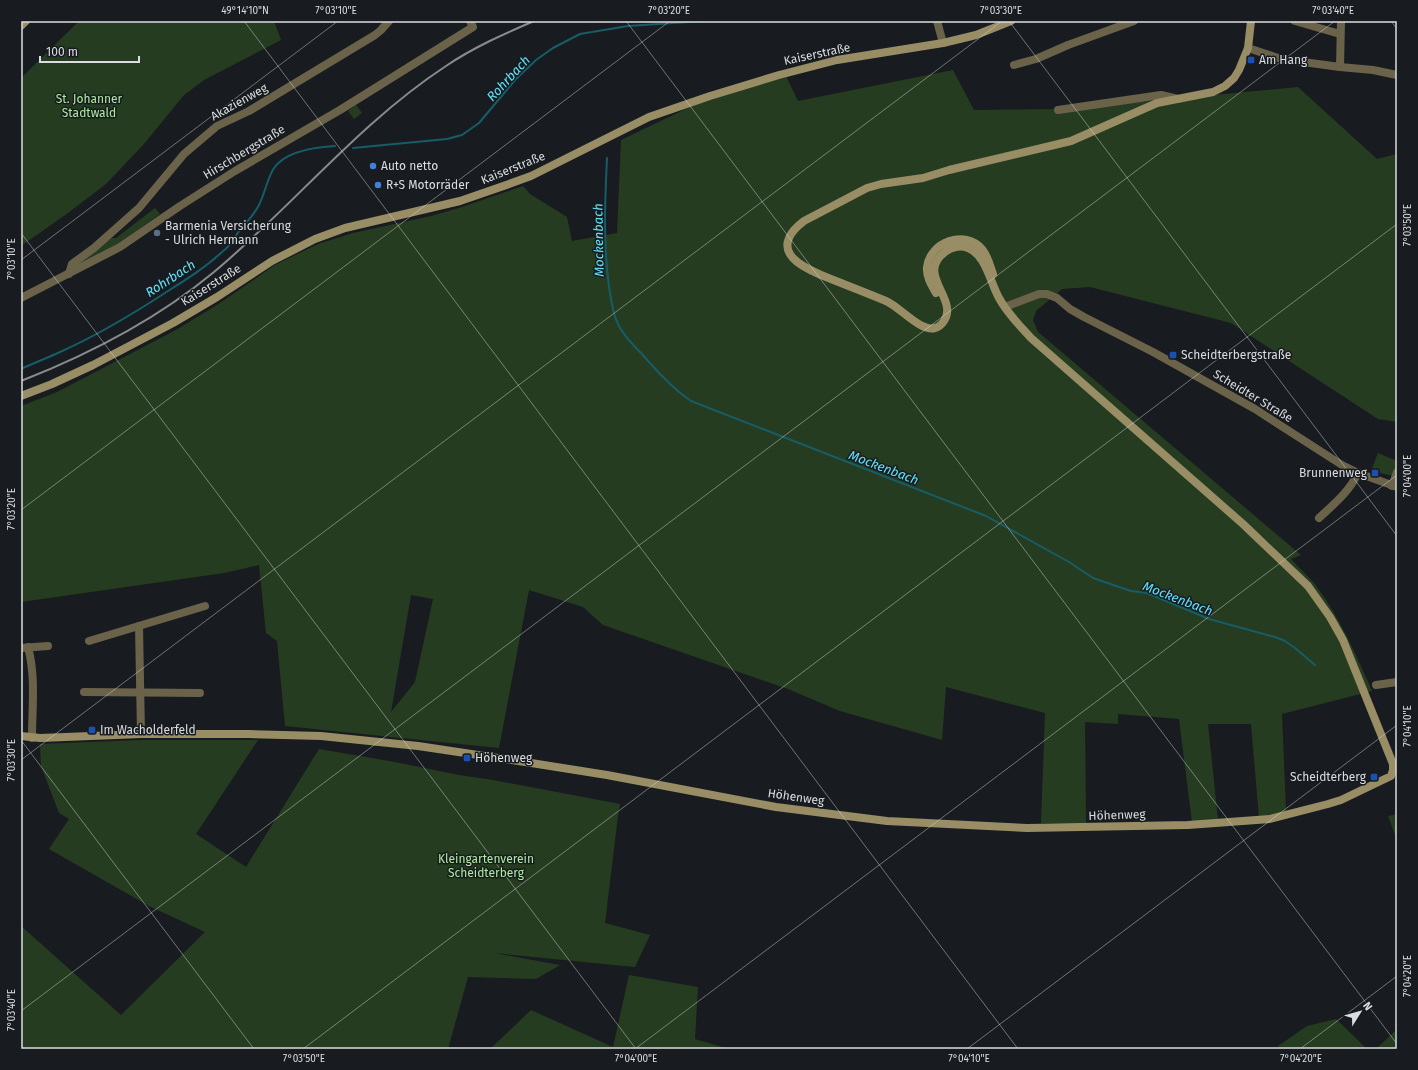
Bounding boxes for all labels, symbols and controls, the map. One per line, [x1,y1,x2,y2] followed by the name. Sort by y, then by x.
[221,5,269,17] text: 49°14'10"N
[315,5,357,17] text: 7°03'10"E
[648,5,690,17] text: 7°03'20"E
[980,5,1022,17] text: 7°03'30"E
[1312,5,1354,17] text: 7°03'40"E
[40,38,139,64] scale bar
[782,40,852,68] street label: Kaiserstraße
[46,45,78,59] text: 100 m
[484,53,533,104] water label: Rohrbach
[1259,53,1308,67] place label: Am Hang
[1246,55,1256,65] marker: Am Hang
[208,80,271,123] street label: Akazienweg
[56,92,123,120] park label: St. Johanner Stadtwald
[201,122,287,182] street label: Hirschbergstraße
[479,149,547,187] street label: Kaiserstraße
[381,159,438,173] place label: Auto netto
[368,161,378,171] marker: Auto netto
[386,178,470,192] place label: R+S Motorräder
[373,180,383,190] marker: R+S Motorräder
[590,203,607,277] water label: Mockenbach
[1402,204,1414,246] text: 7°03'50"E
[165,219,292,247] place label: Barmenia Versicherung - Ulrich Hermann
[152,228,162,238] marker: Barmenia Versicherung - Ulrich Hermann
[6,238,18,280] text: 7°03'10"E
[143,257,198,300] water label: Rohrbach
[179,261,243,309] street label: Kaiserstraße
[1181,348,1291,362] place label: Scheidterbergstraße
[1168,350,1178,360] marker: Scheidterbergstraße
[1211,367,1295,425] street label: Scheidter Straße
[847,447,921,488] water label: Mockenbach
[1402,455,1414,497] text: 7°04'00"E
[1299,466,1368,480] place label: Brunnenweg
[1370,468,1380,478] marker: Brunnenweg
[6,488,18,530] text: 7°03'20"E
[1141,578,1215,619] water label: Mockenbach
[1402,705,1414,747] text: 7°04'10"E
[100,723,196,737] place label: Im Wacholderfeld
[87,725,97,735] marker: Im Wacholderfeld
[6,739,18,781] text: 7°03'30"E
[475,751,533,765] place label: Höhenweg
[462,753,472,763] marker: Höhenweg
[1290,770,1367,784] place label: Scheidterberg
[1369,772,1379,782] marker: Scheidterberg
[767,786,826,808] street label: Höhenweg
[1088,807,1147,823] street label: Höhenweg
[438,852,534,880] park label: Kleingartenverein Scheidterberg
[1402,955,1414,997] text: 7°04'20"E
[6,989,18,1031] text: 7°03'40"E
[1340,992,1380,1032] north arrow
[1360,999,1375,1013] text: N
[283,1053,325,1065] text: 7°03'50"E
[615,1053,657,1065] text: 7°04'00"E
[948,1053,990,1065] text: 7°04'10"E
[1280,1053,1322,1065] text: 7°04'20"E

